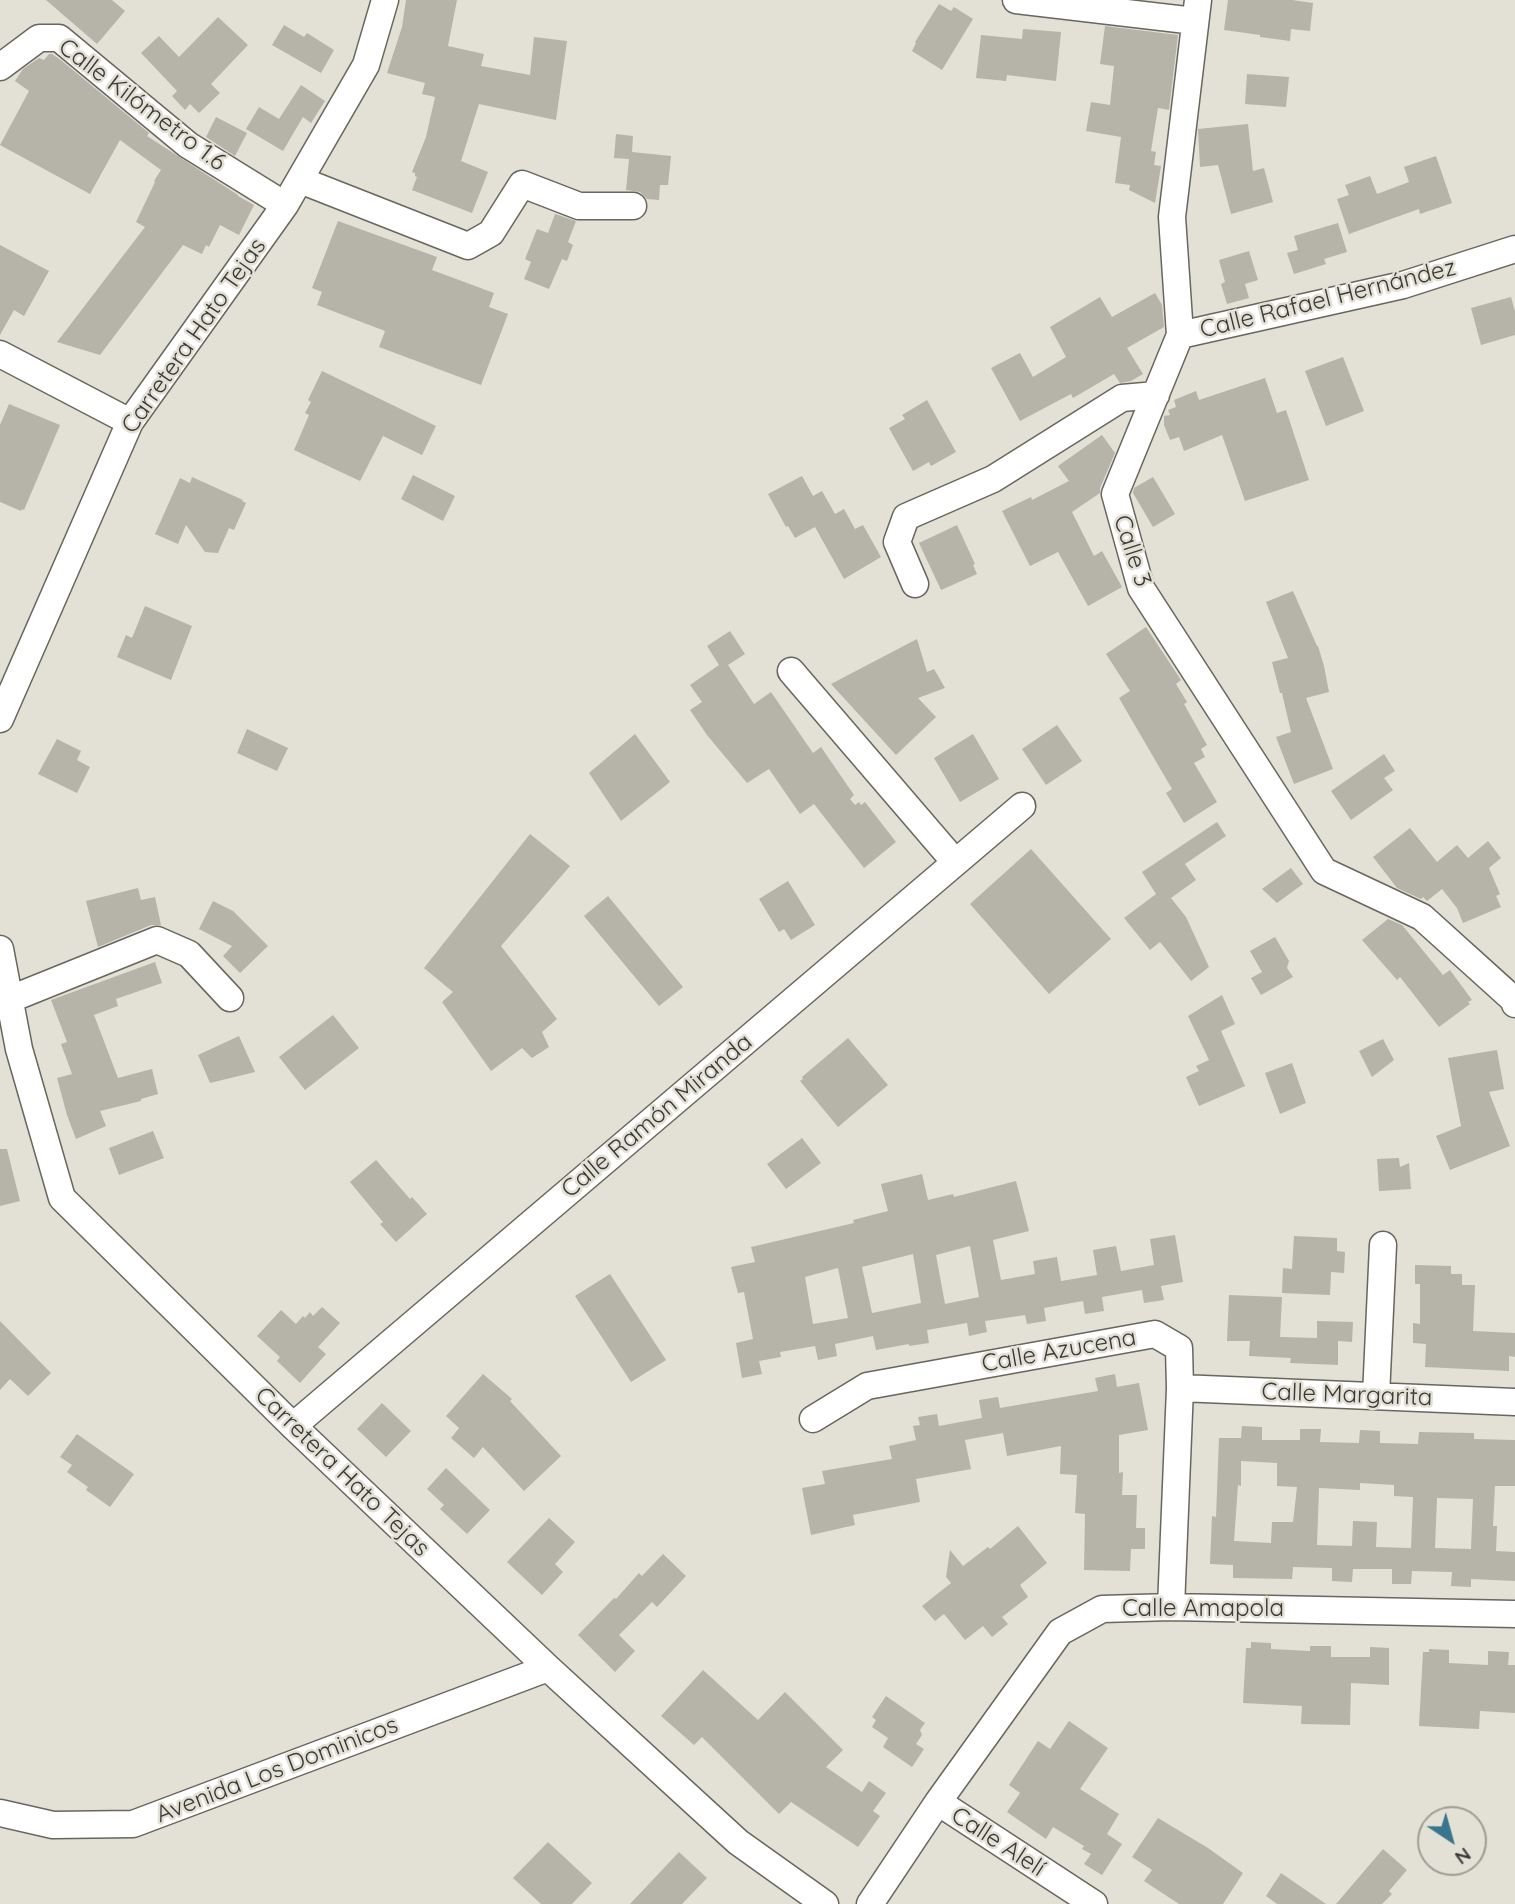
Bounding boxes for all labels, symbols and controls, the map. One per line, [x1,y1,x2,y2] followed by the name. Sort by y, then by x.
[53,33,231,177] street label: Calle Kilómetro 1.6
[116,233,272,439] street label: Carretera Hato Tejas
[1197,253,1459,345] street label: Calle Rafael Hernández
[1107,512,1157,590] street label: Calle 3
[556,1028,758,1204] street label: Calle Ramón Miranda
[980,1323,1138,1379] street label: Calle Azucena
[1261,1378,1433,1412] street label: Calle Margarita
[249,1381,435,1563] street label: Carretera Hato Tejas
[1122,1595,1284,1623] street label: Calle Amapola
[152,1711,402,1829] street label: Avenida Los Dominicos
[946,1801,1050,1883] street label: Calle Alelí
[1417,1806,1487,1876] north arrow
[1450,1843,1476,1870] text: N

